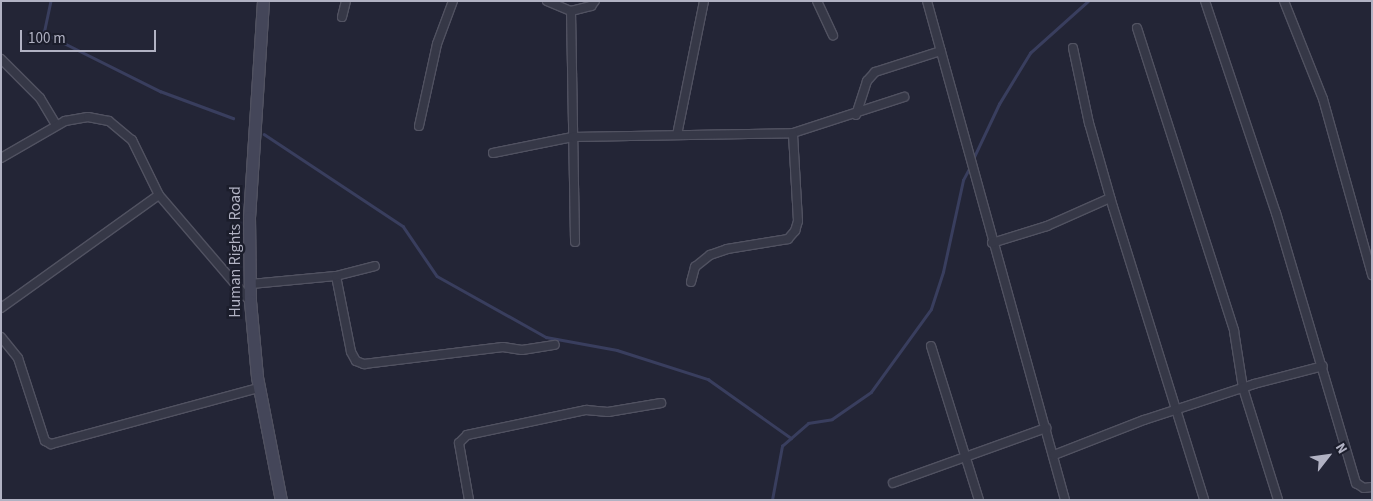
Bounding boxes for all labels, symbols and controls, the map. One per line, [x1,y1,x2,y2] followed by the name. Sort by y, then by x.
[22,20,159,52] scale bar
[28,28,66,49] text: 100 m
[225,186,245,318] street label: Human Rights Road
[1303,431,1353,481] north arrow
[1330,439,1352,458] text: N

